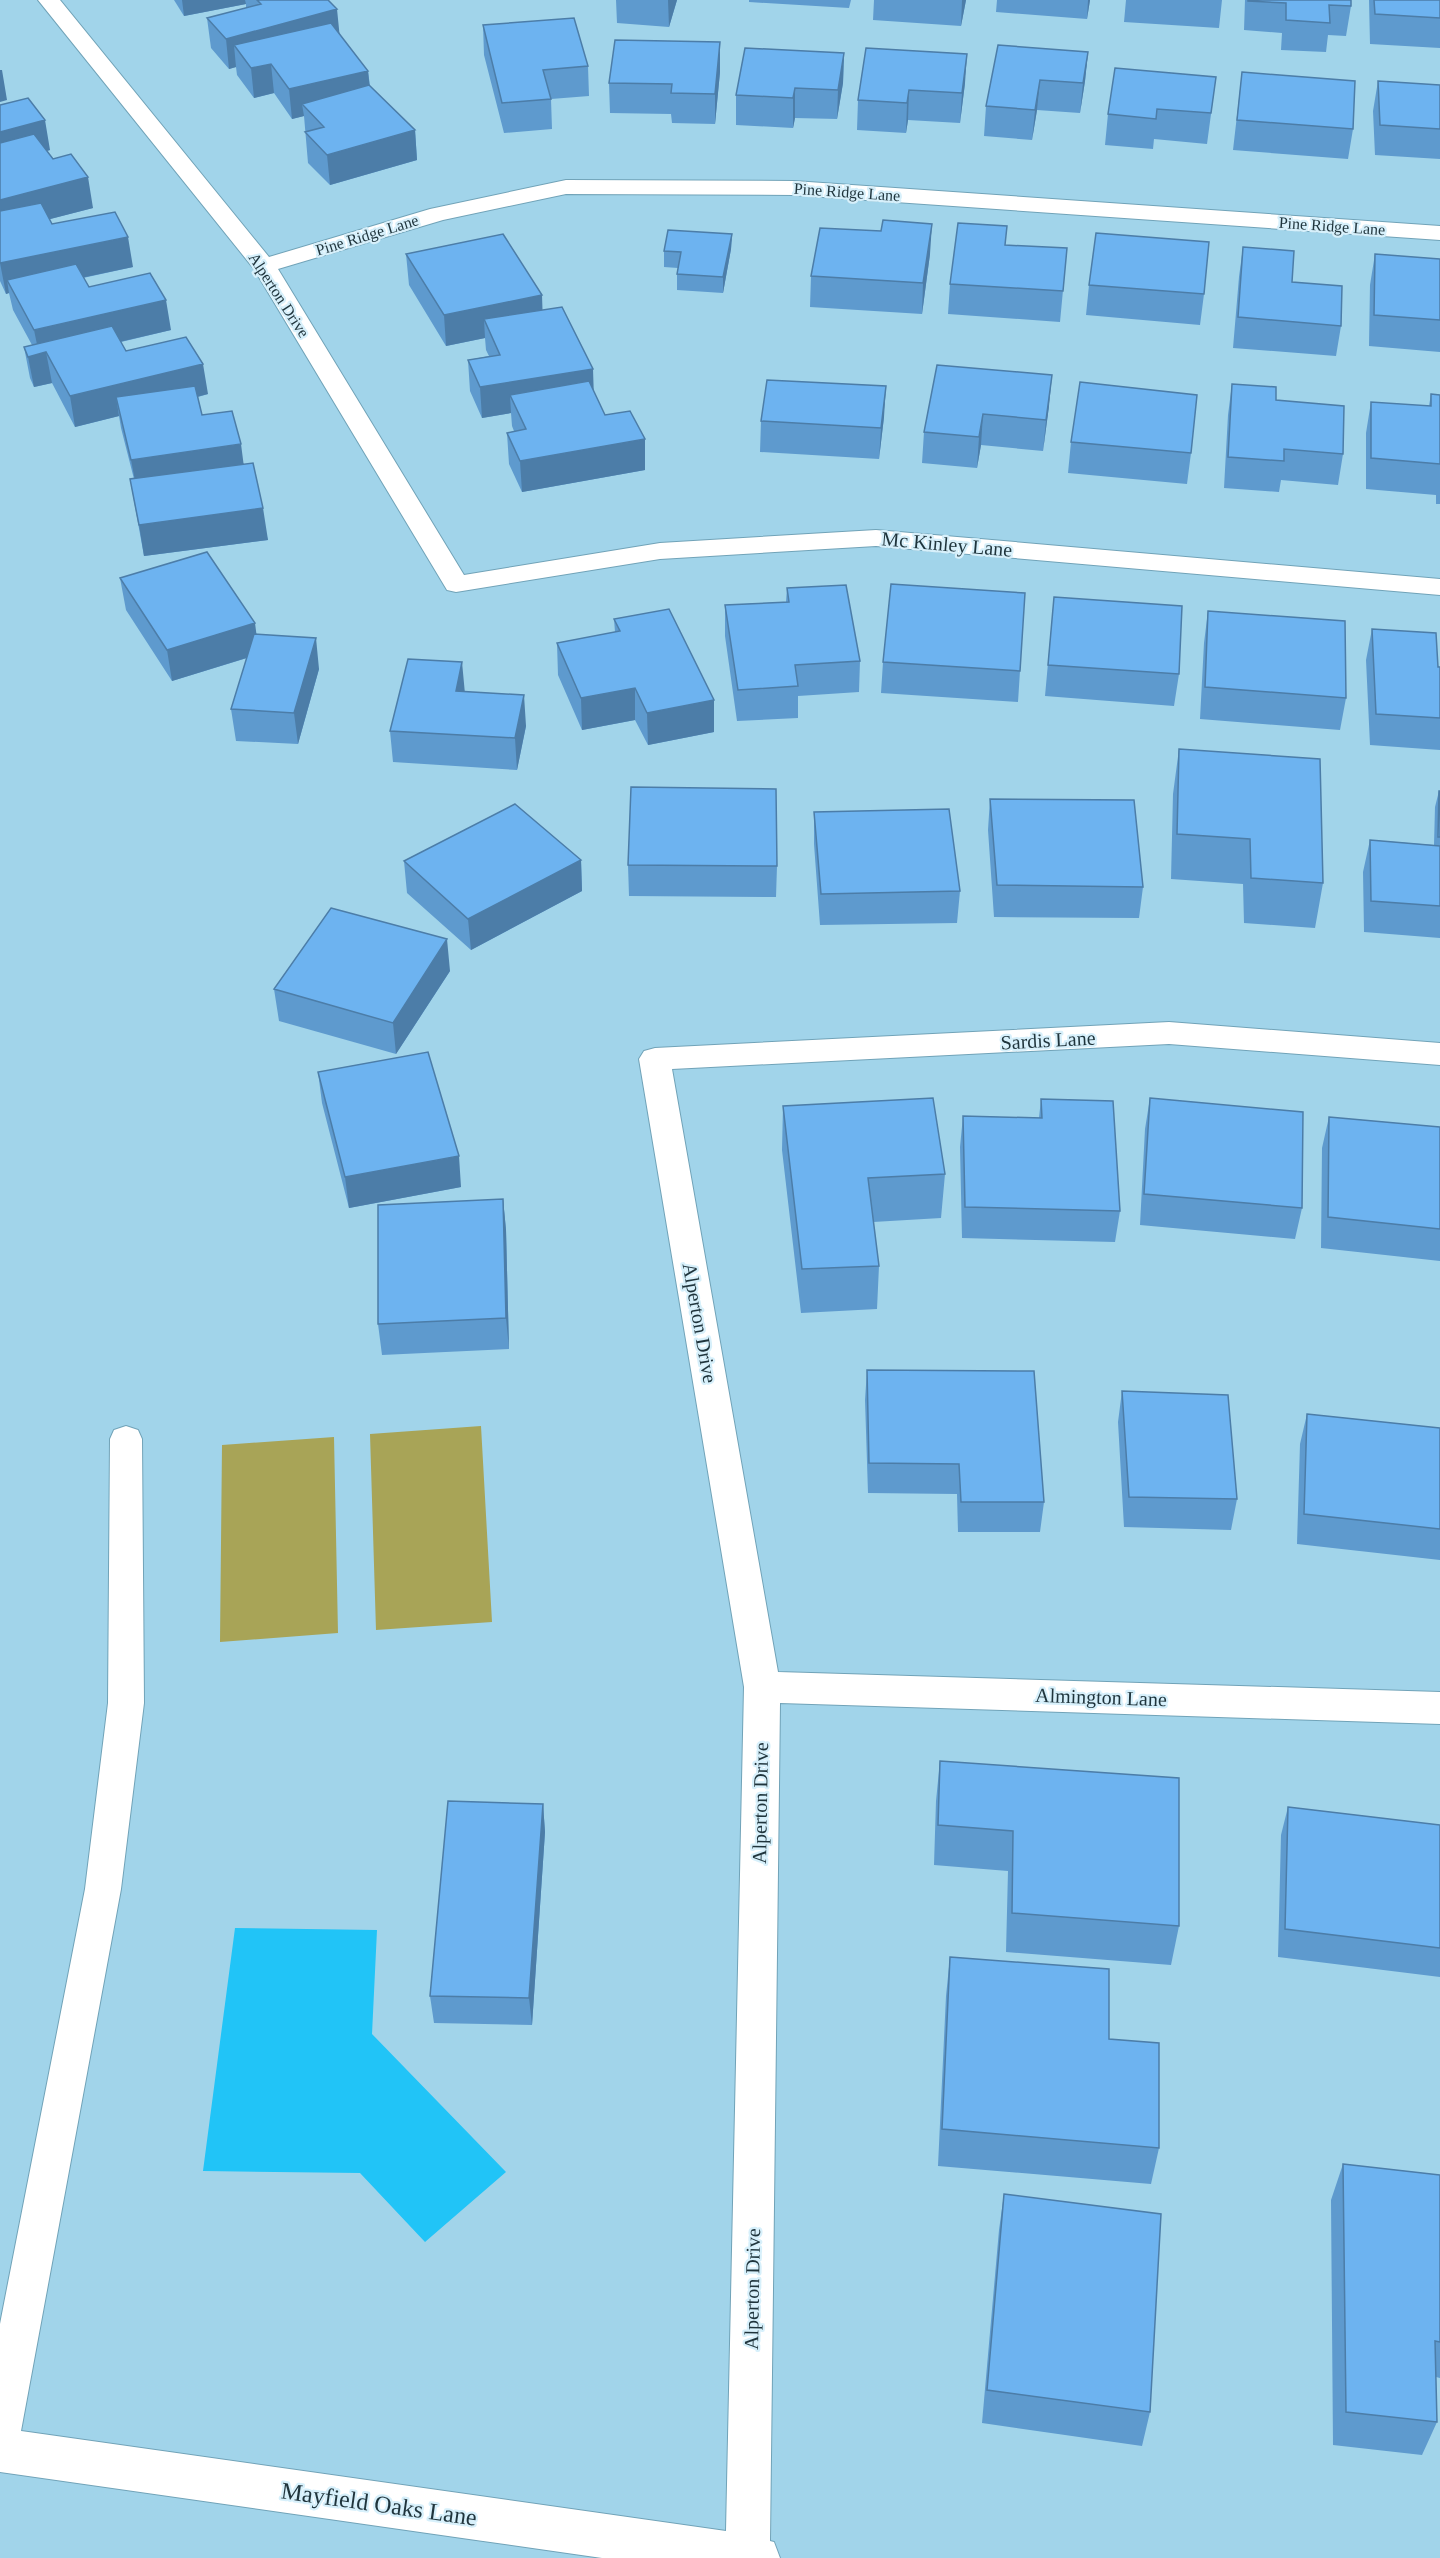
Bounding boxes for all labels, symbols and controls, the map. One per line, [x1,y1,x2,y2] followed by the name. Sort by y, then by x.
[793,180,901,205] street label: Pine Ridge Lane
[314,211,421,260] street label: Pine Ridge Lane
[1278,214,1386,239] street label: Pine Ridge Lane
[245,250,313,341] street label: Alperton Drive
[881,527,1013,562] street label: Mc Kinley Lane
[1000,1027,1096,1053] street label: Sardis Lane
[678,1261,721,1385] street label: Alperton Drive
[1035,1684,1167,1711] street label: Almington Lane
[748,1742,773,1864] street label: Alperton Drive
[740,2228,765,2350] street label: Alperton Drive
[280,2477,478,2531] street label: Mayfield Oaks Lane

